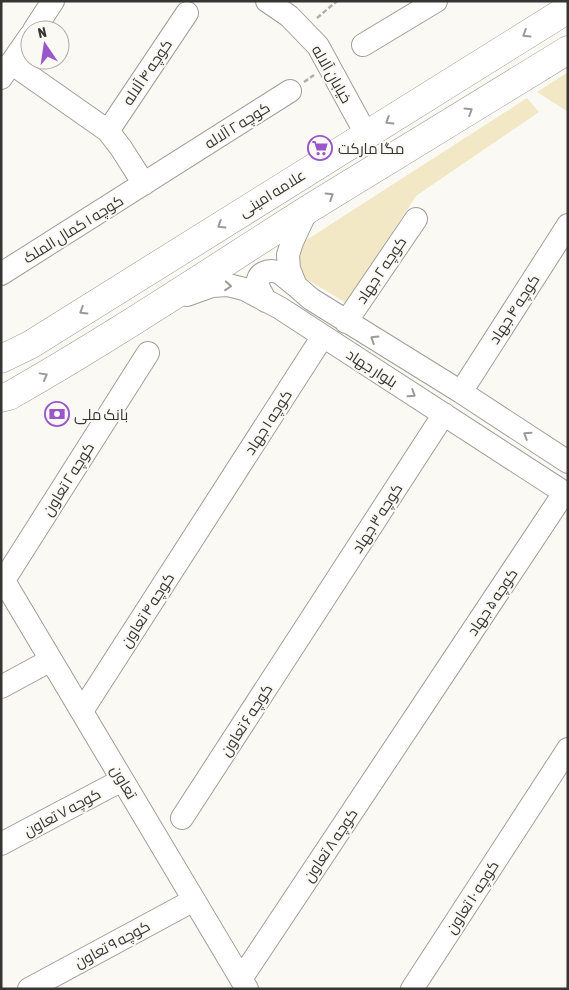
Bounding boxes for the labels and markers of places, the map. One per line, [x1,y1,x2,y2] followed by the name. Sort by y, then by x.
[307,135,333,161] supermarket icon: مگا مارکت
[338,140,404,158] place label: مگا مارکت
[44,401,70,427] bank icon: بانک ملی
[74,406,128,425] place label: بانک ملی

